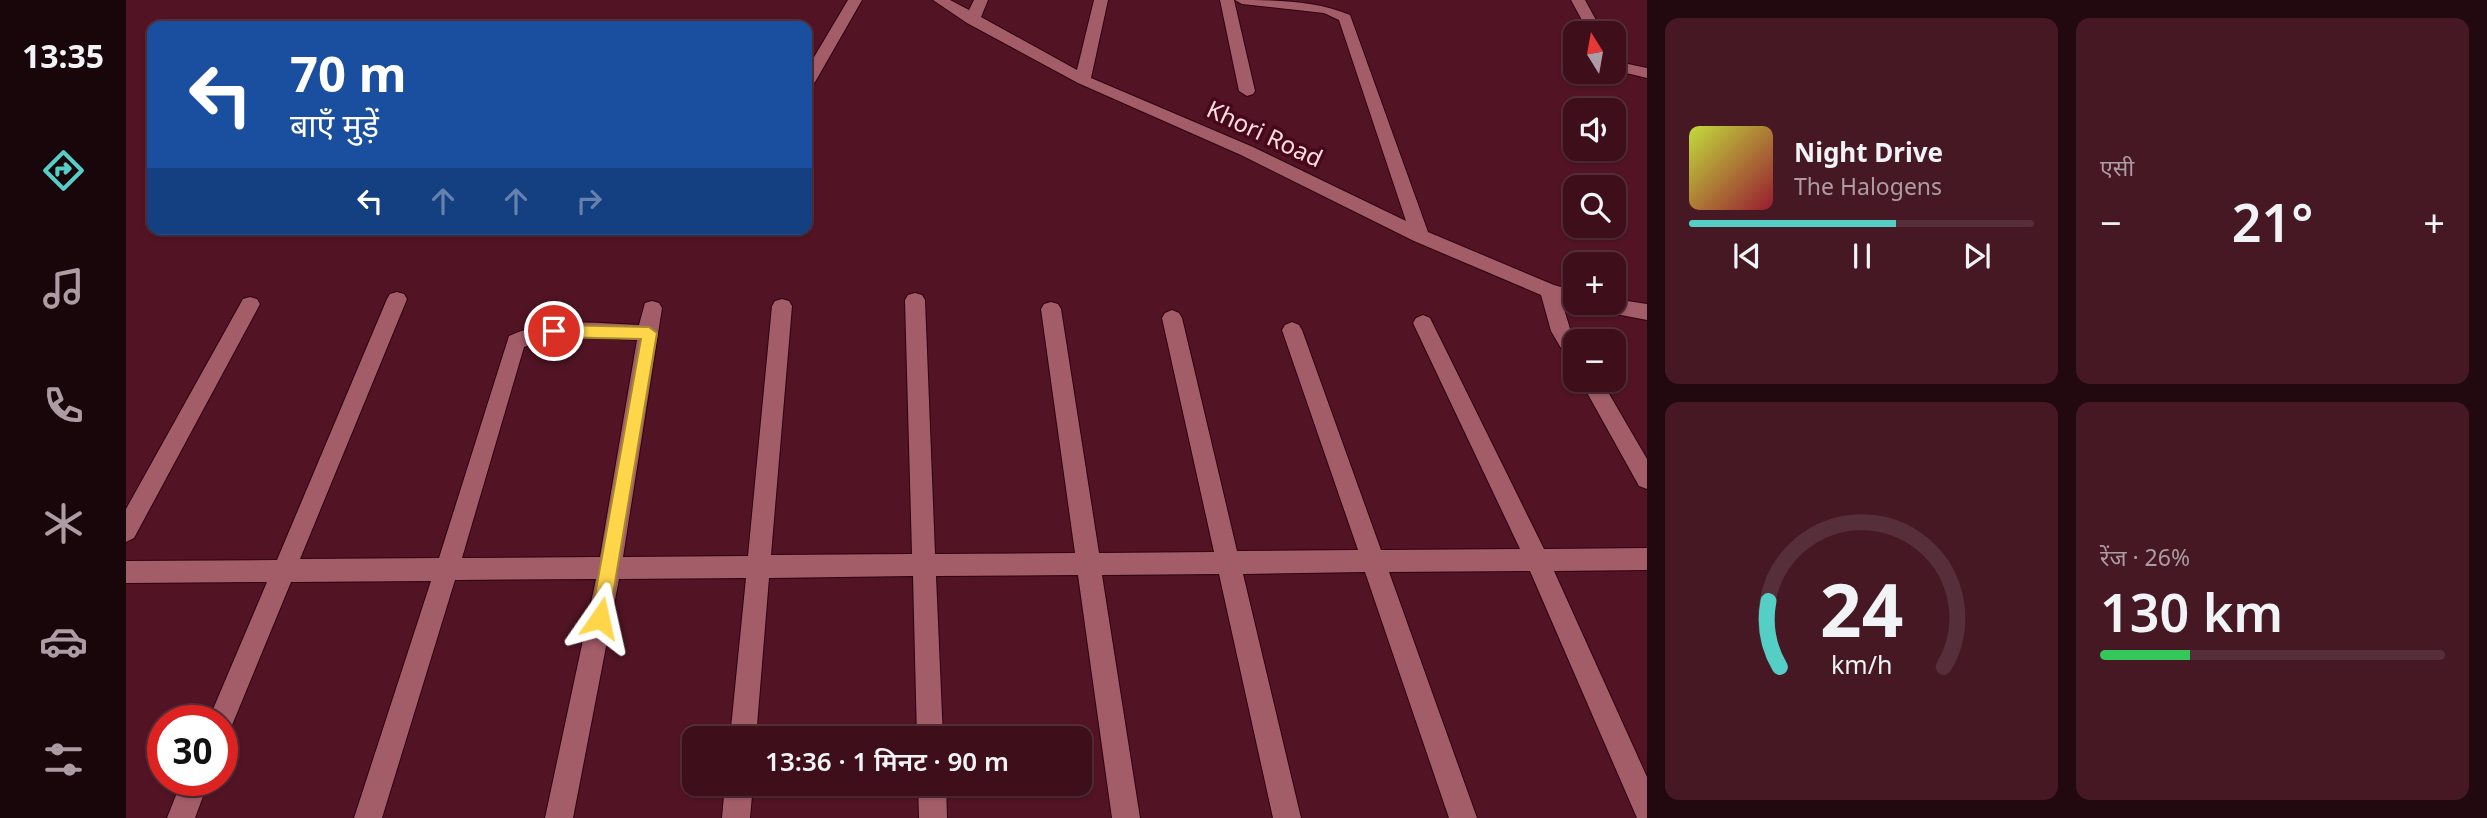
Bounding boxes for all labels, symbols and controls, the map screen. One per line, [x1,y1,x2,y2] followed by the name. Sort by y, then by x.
[1563,21,1626,84] north arrow
[1563,21,1626,392] map controls
[22,34,104,77] text: 13:35
[290,40,407,106] text: 70 m
[175,49,266,140] icon: left
[1202,92,1328,174] street label: Khori Road
[1563,98,1626,161] button: sound
[290,103,379,146] text: बाएँ मुड़ें
[1794,134,1943,170] text: Night Drive
[39,146,88,195] icon: directions
[2100,151,2134,183] text: एसी
[1794,170,1942,202] text: The Halogens
[1563,175,1626,238] button: search
[351,182,389,220] icon: left
[424,182,462,220] icon: ahead
[497,182,535,220] icon: ahead
[570,182,608,220] icon: right
[2232,186,2313,257] text: 21°
[2100,196,2122,248] text: −
[2423,196,2445,248] text: +
[1728,237,1766,275] icon: previous
[1843,237,1881,275] icon: pause
[1958,237,1996,275] icon: next
[1563,252,1626,315] button: +
[39,264,88,313] icon: music
[524,301,584,361] pin
[535,312,573,350] icon: arrive
[1563,329,1626,392] button: −
[39,381,88,430] icon: phone
[39,499,88,548] icon: climate
[2100,541,2190,573] text: रेंज · 26%
[1820,559,1903,658] text: 24
[2100,576,2283,647] text: 130 km
[563,581,637,655] position arrow
[39,617,88,666] icon: car
[1831,647,1892,681] text: km/h
[147,705,238,796] speed limit sign: 30
[39,735,88,784] icon: filters
[765,743,1009,779] text: 13:36 · 1 मिनट · 90 m

